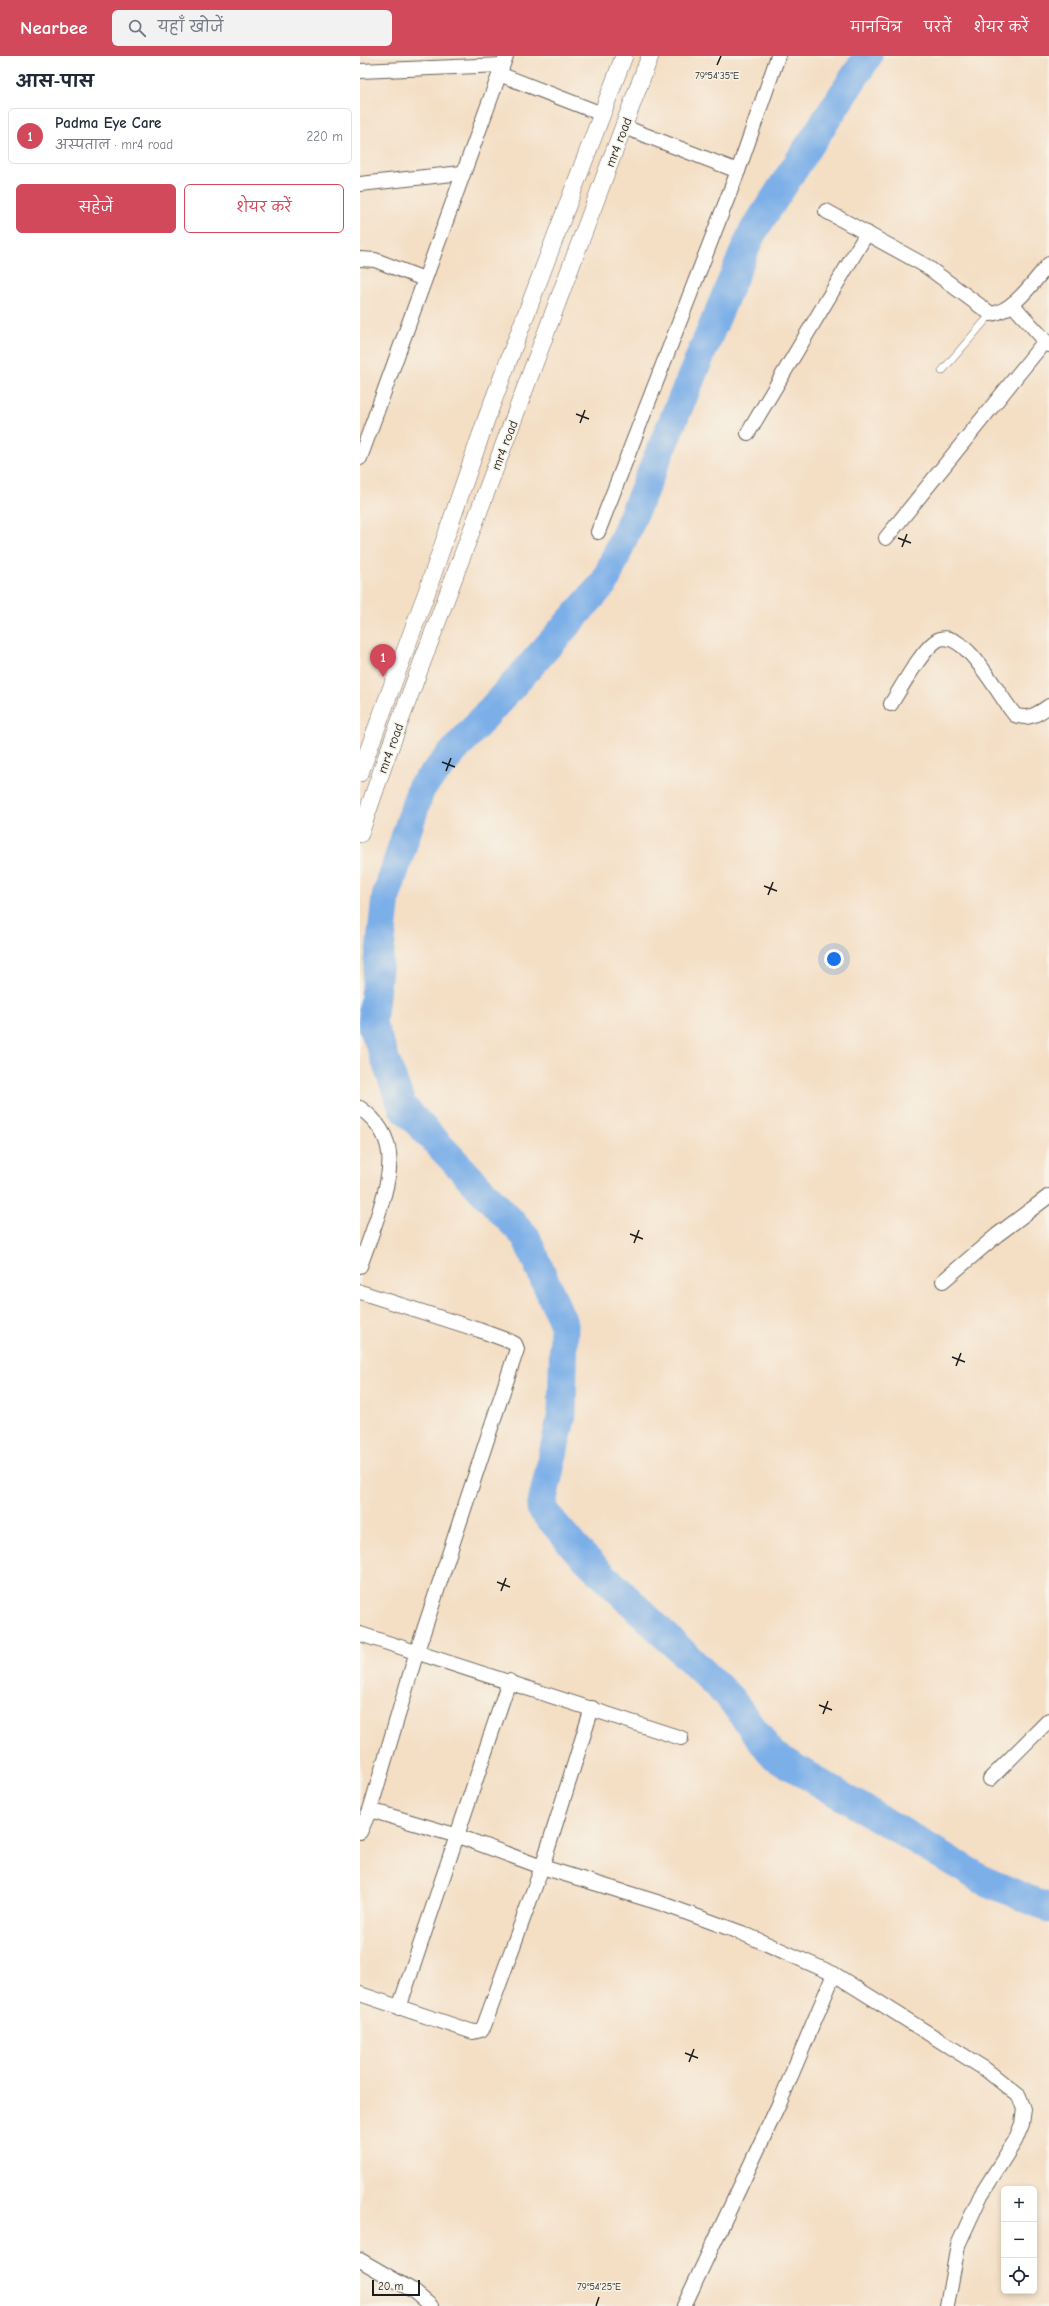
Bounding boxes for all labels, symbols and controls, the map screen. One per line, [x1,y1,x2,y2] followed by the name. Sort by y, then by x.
[112,10,392,46] search box
[20,17,88,39] text: Nearbee
[126,17,148,39] icon: search
[158,18,223,36] text: यहाँ खोजें
[851,19,902,36] text: मानचित्र
[924,19,951,36] text: परतें
[973,19,1029,36] text: शेयर करें
[695,70,739,82] text: 79°54'35"E
[16,72,94,91] text: आस-पास
[55,114,161,132] text: Padma Eye Care
[602,115,635,169] street label: mr4 road
[27,129,33,144] text: 1
[306,129,343,144] text: 220 m
[55,137,173,152] text: अस्पताल · mr4 road
[16,184,176,233] button: सहेजें
[184,184,344,233] button: शेयर करें
[488,418,521,472] street label: mr4 road
[370,644,396,677] pin: 1
[375,721,406,775] street label: mr4 road
[824,949,844,969] your location
[1001,2186,1037,2294] map controls
[1001,2186,1037,2222] button: +
[1001,2222,1037,2258] button: −
[1001,2258,1037,2294] button: locate
[372,2278,420,2297] scale bar
[378,2280,403,2293] text: 20 m
[577,2281,621,2293] text: 79°54'25"E

